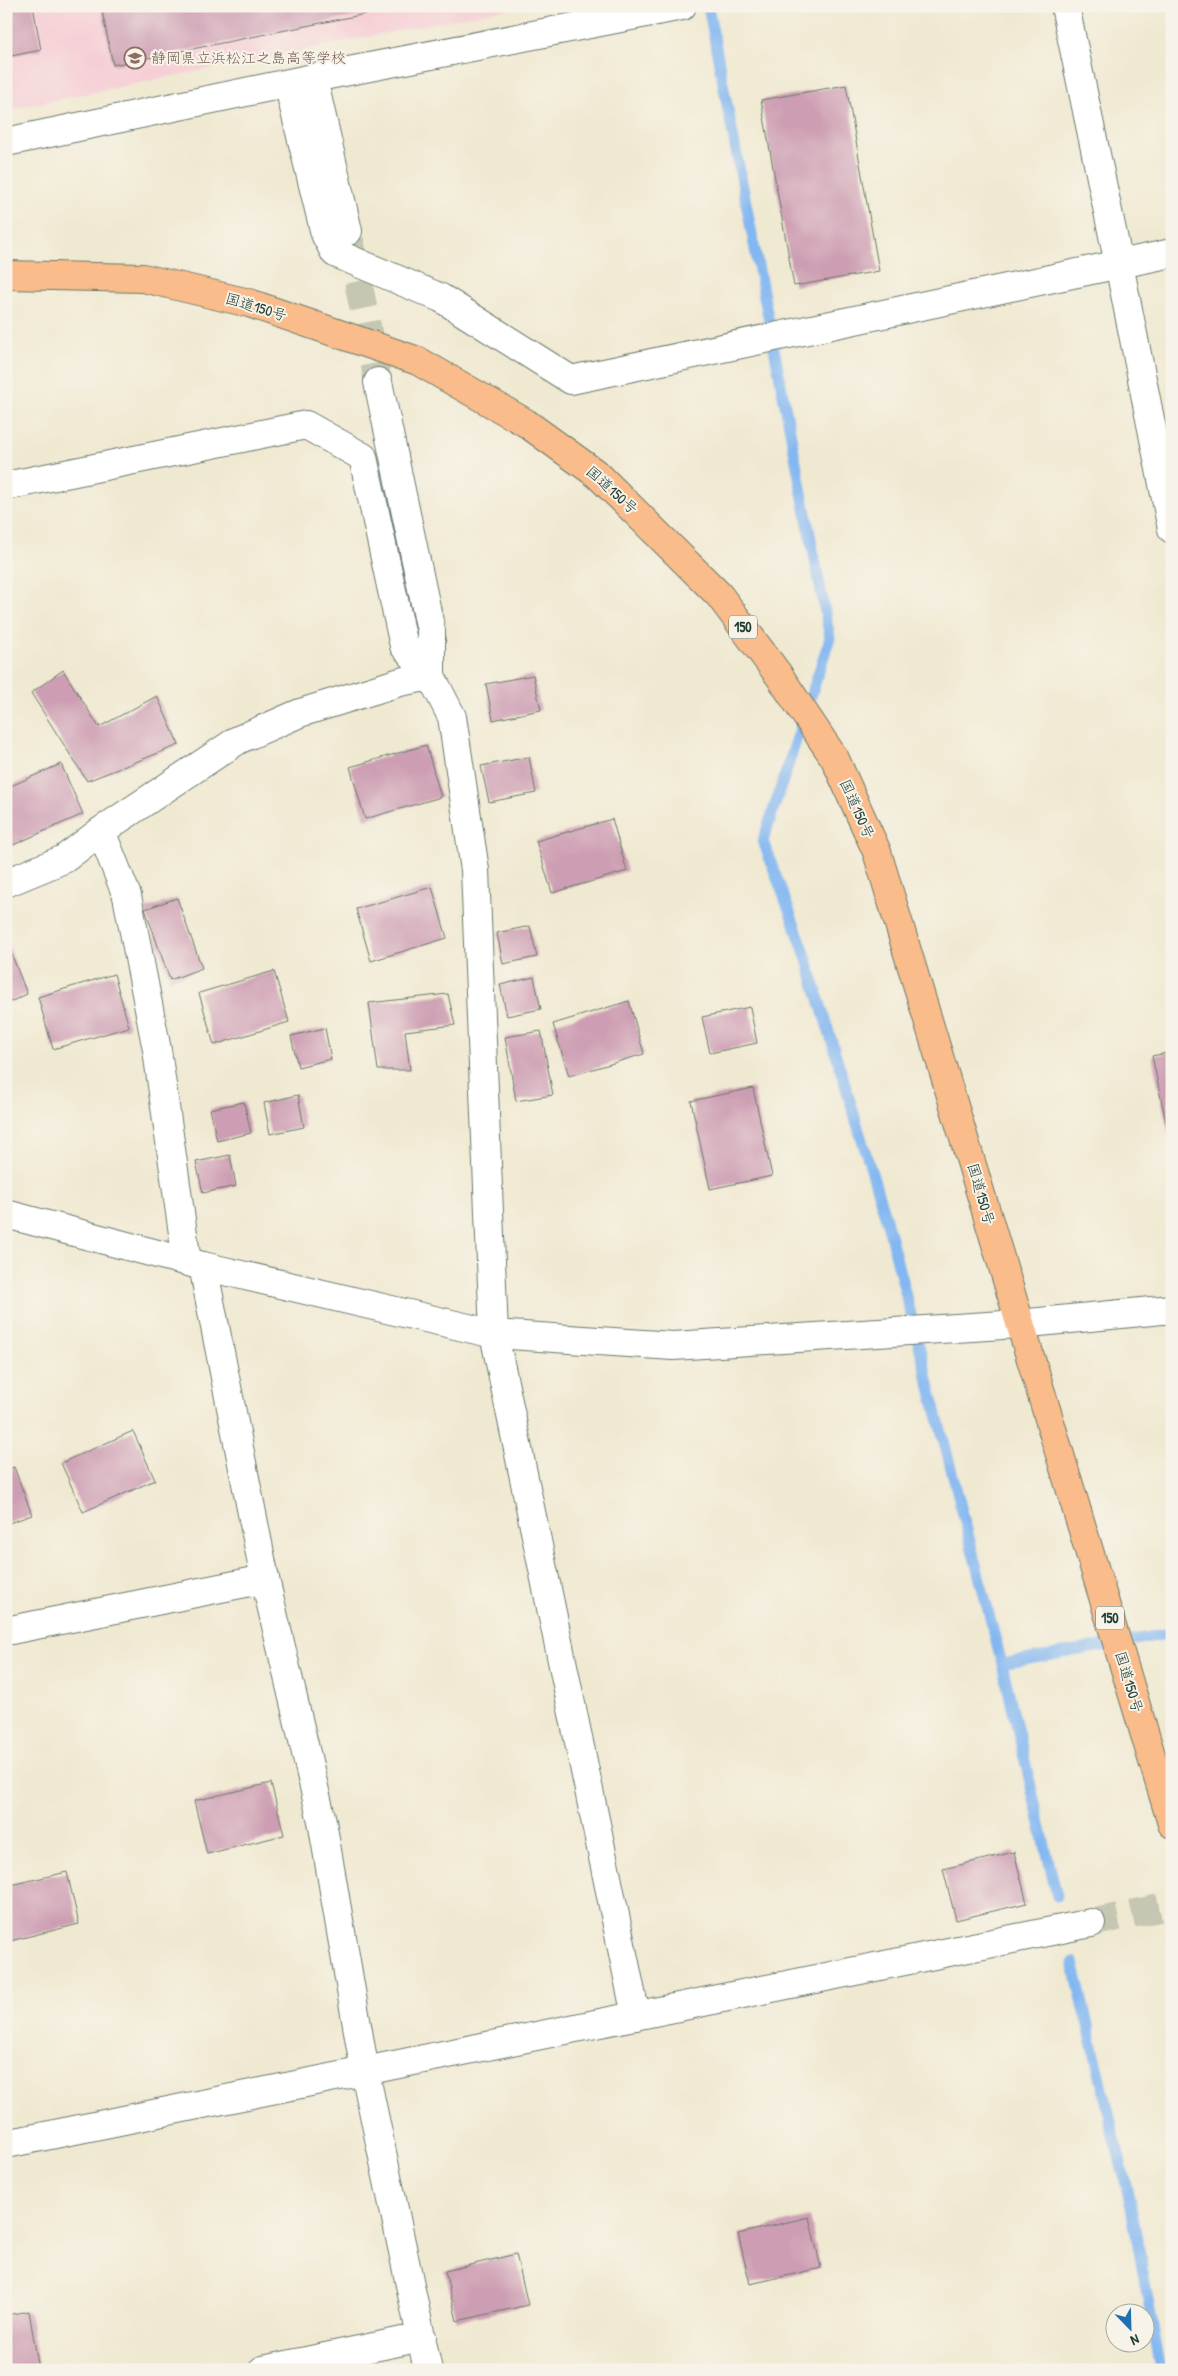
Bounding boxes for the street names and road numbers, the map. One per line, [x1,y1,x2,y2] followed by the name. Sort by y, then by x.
[223,287,290,326] street label: 国道150号
[582,461,643,519] street label: 国道150号
[729,616,757,638] road number: 150
[835,776,880,842] street label: 国道150号
[963,1160,1000,1227] street label: 国道150号
[1096,1606,1124,1630] road number: 150
[1110,1648,1149,1715] street label: 国道150号

